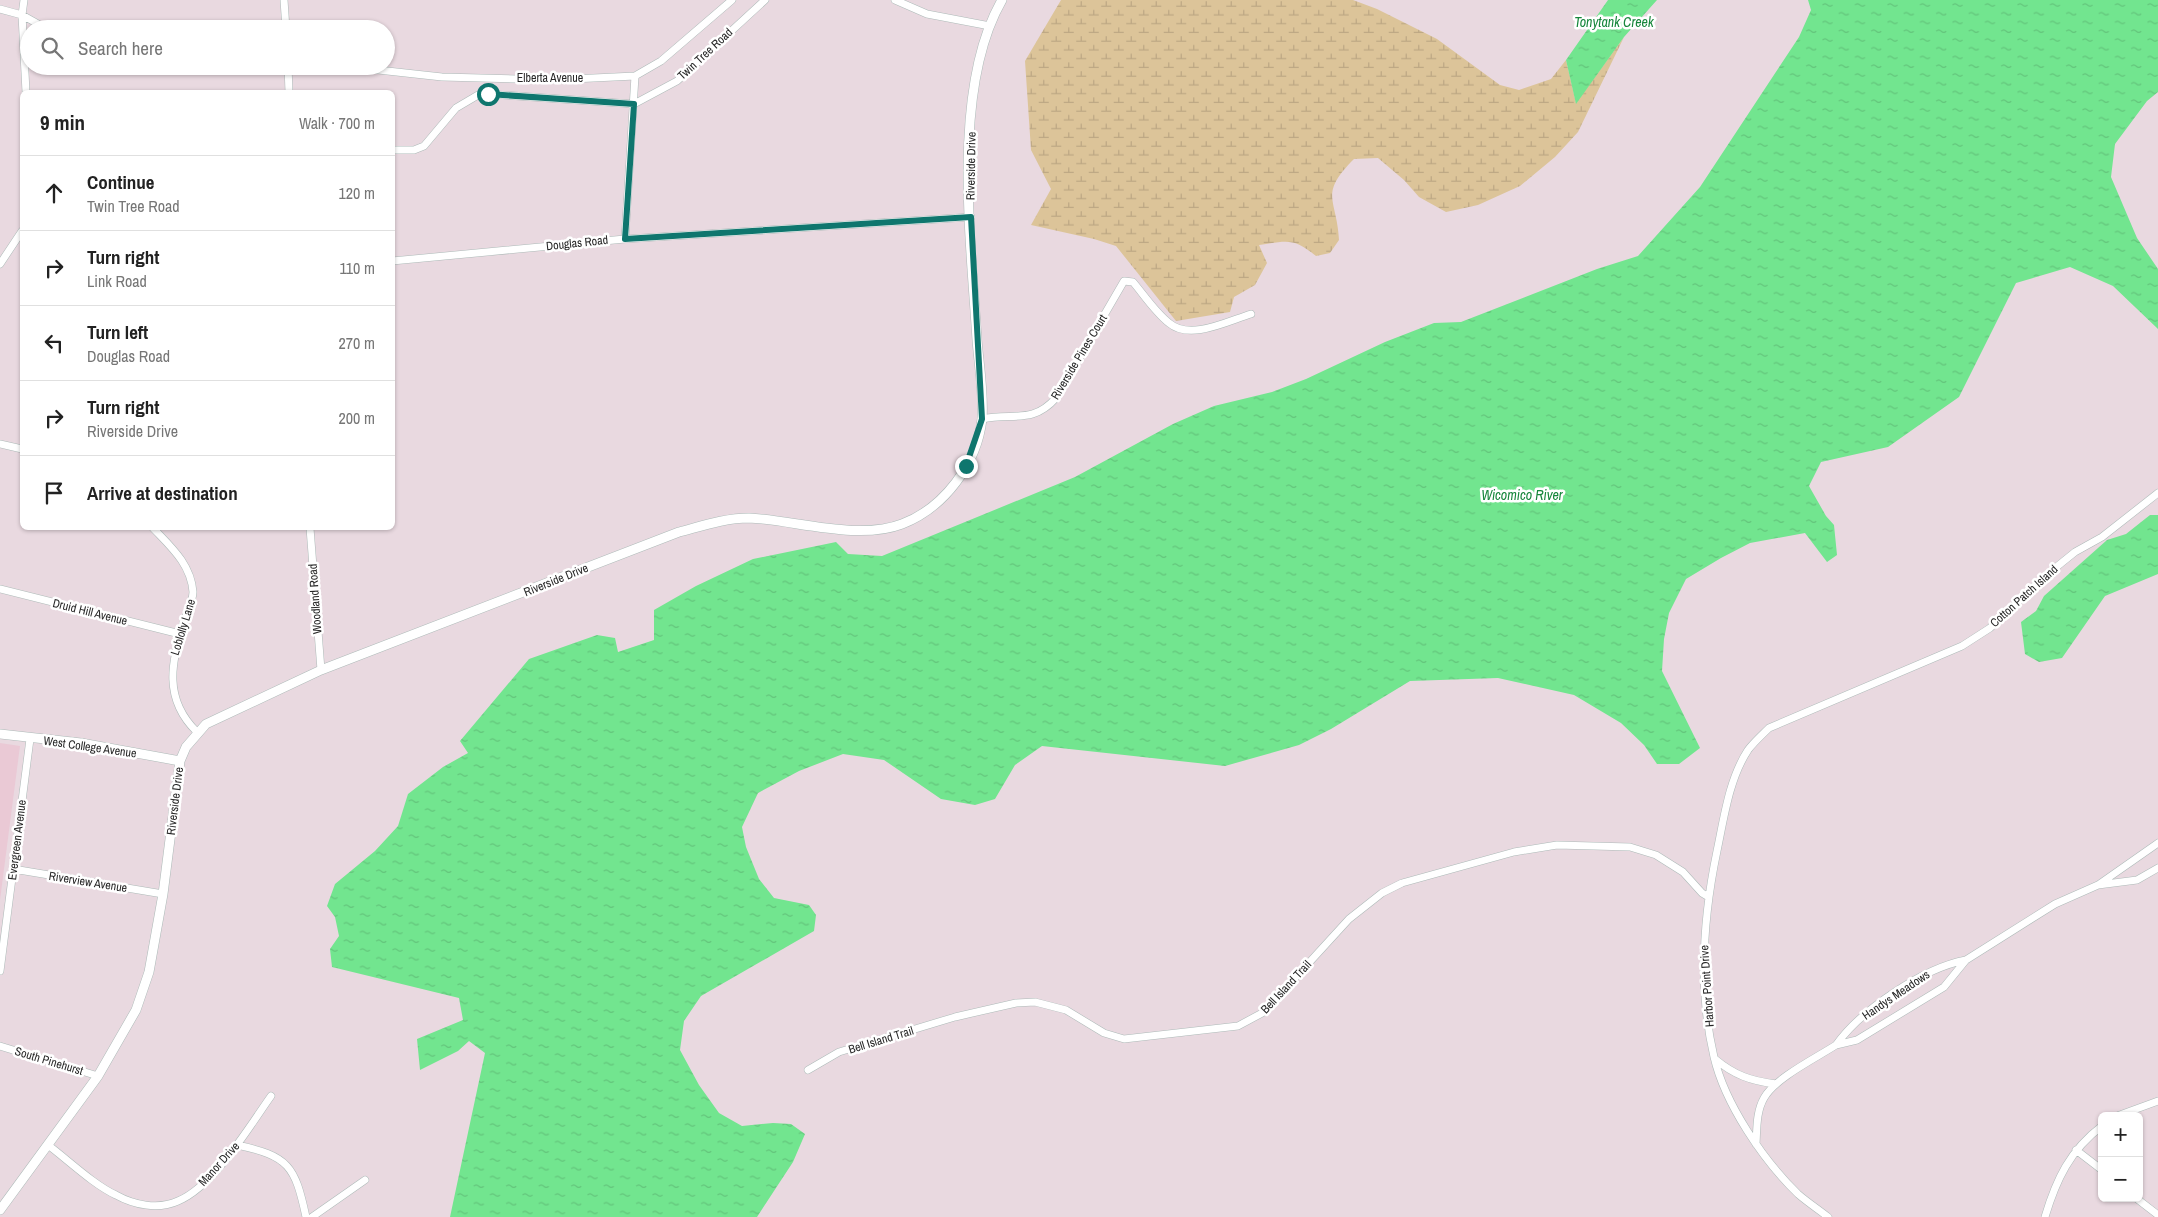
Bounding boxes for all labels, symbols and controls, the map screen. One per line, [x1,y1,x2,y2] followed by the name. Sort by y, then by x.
[1574,13,1655,31] water label: Tonytank Creek
[20,20,395,75] search box
[674,24,736,84] street label: Twin Tree Road
[38,34,66,62] icon: search
[78,35,163,61] text: Search here
[517,70,583,86] street label: Elberta Avenue
[477,83,500,106] route start
[40,108,85,137] text: 9 min
[299,112,375,134] text: Walk · 700 m
[962,132,980,200] street label: Riverside Drive
[87,169,155,195] text: Continue
[40,179,68,207] icon: ahead
[339,182,375,204] text: 120 m
[87,195,180,217] text: Twin Tree Road
[545,232,609,254] street label: Douglas Road
[87,244,159,270] text: Turn right
[40,254,68,282] icon: right
[339,257,375,279] text: 110 m
[87,270,147,292] text: Link Road
[1047,311,1111,403] street label: Riverside Pines Court
[87,319,148,345] text: Turn left
[40,329,68,357] icon: left
[339,332,375,354] text: 270 m
[87,345,170,367] text: Douglas Road
[87,394,159,420] text: Turn right
[40,404,68,432] icon: right
[339,407,375,429] text: 200 m
[87,420,178,442] text: Riverside Drive
[955,455,978,478] route end
[40,479,68,507] icon: arrive
[87,480,238,506] text: Arrive at destination
[1481,486,1564,504] water label: Wicomico River
[521,560,591,600] street label: Riverside Drive
[1987,561,2061,631] street label: Cotton Patch Island
[305,563,325,635] street label: Woodland Road
[51,595,129,629] street label: Druid Hill Avenue
[167,597,199,657] street label: Loblolly Lane
[42,733,138,761] street label: West College Avenue
[163,766,187,836] street label: Riverside Drive
[4,799,30,881] street label: Evergreen Avenue
[48,868,128,896] street label: Riverview Avenue
[1696,945,1718,1027] street label: Harbor Point Drive
[1257,957,1315,1017] street label: Bell Island Trail
[1859,966,1933,1024] street label: Handys Meadows
[846,1023,916,1057] street label: Bell Island Trail
[13,1043,85,1079] street label: South Pinehurst
[2098,1112,2143,1202] map controls
[2098,1112,2143,1157] button: +
[195,1139,243,1189] street label: Manor Drive
[2098,1157,2143,1202] button: −

